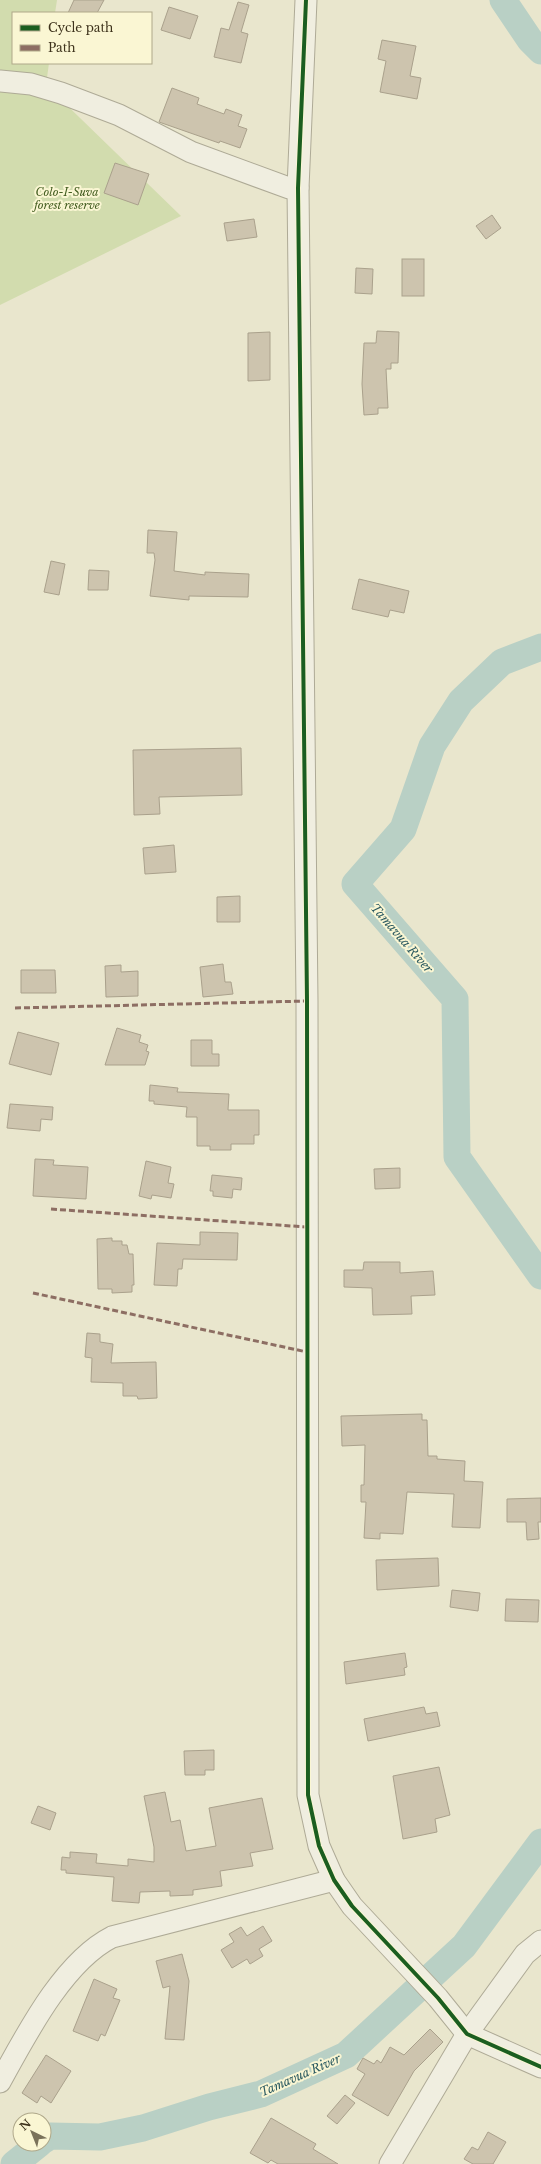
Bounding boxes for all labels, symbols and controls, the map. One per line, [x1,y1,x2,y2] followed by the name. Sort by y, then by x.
[12,12,152,64] legend
[48,20,113,35] text: Cycle path
[48,40,76,55] text: Path
[31,185,100,212] park label: Colo-I-Suva forest reserve
[368,900,437,976] water label: Tamavua River
[257,2050,343,2100] water label: Tamavua River
[12,2112,52,2152] north arrow
[17,2116,34,2133] text: N

